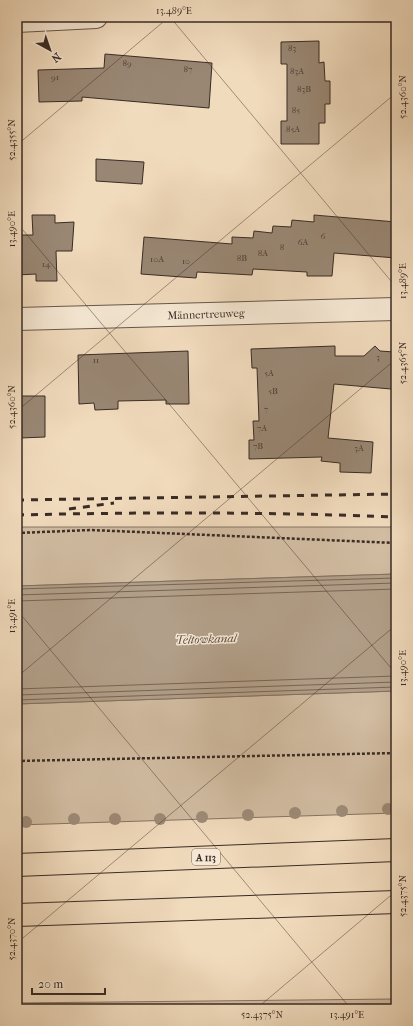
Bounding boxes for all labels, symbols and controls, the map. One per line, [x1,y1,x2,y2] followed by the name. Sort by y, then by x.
[156,5,192,17] text: 13.489°E
[30,30,70,70] north arrow
[288,43,296,53] house number: 83
[48,50,63,65] text: N
[122,58,132,68] house number: 89
[184,64,193,74] house number: 87
[290,66,304,76] house number: 83A
[51,72,59,82] house number: 91
[397,75,409,119] text: 52.4360°N
[297,84,311,94] house number: 83B
[292,105,300,115] house number: 85
[6,119,18,161] text: 52.4355°N
[286,124,300,134] house number: 85A
[6,211,18,247] text: 13.490°E
[321,231,326,241] house number: 6
[298,237,309,247] house number: 6A
[280,242,285,252] house number: 8
[258,248,268,258] house number: 8A
[237,253,247,263] house number: 8B
[150,254,164,264] house number: 10A
[182,256,190,266] house number: 10
[42,259,51,269] house number: 14
[397,263,409,299] text: 13.489°E
[167,307,245,322] street label: Männertreuweg
[397,341,409,384] text: 52.4365°N
[376,352,380,362] house number: 3
[93,355,99,365] house number: 11
[264,368,274,378] house number: 5A
[6,385,18,429] text: 52.4360°N
[268,386,278,396] house number: 5B
[264,404,269,414] house number: 7
[257,423,267,433] house number: 7A
[253,441,263,451] house number: 7B
[354,443,364,453] house number: 3A
[6,599,18,633] text: 13.491°E
[175,631,239,647] water label: Teltowkanal
[397,650,409,686] text: 13.490°E
[192,849,220,865] road number: A 113
[397,875,409,917] text: 52.4375°N
[6,917,18,961] text: 52.4370°N
[32,970,105,996] scale bar
[38,977,63,991] text: 20 m
[241,1009,283,1021] text: 52.4375°N
[330,1009,364,1021] text: 13.491°E

